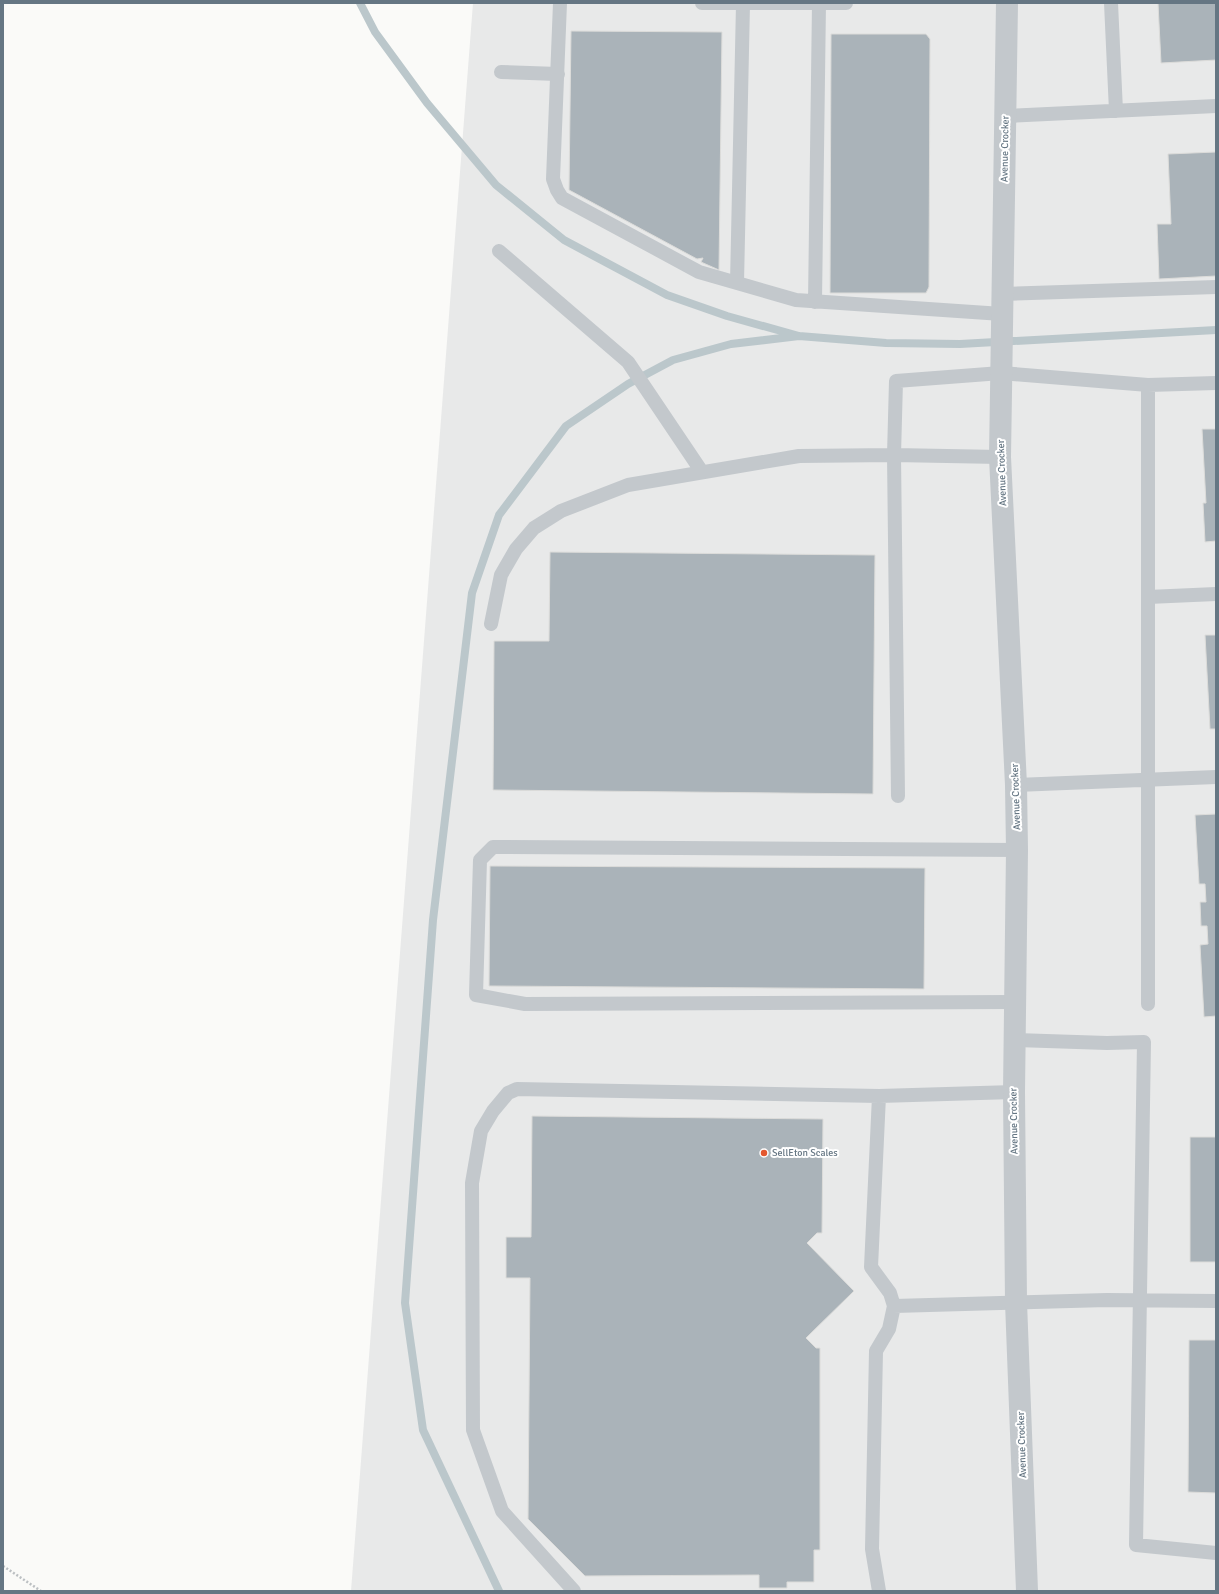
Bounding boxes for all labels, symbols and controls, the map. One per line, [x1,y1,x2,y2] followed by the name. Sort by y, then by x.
[998,115,1012,182] street label: Avenue Crocker
[995,439,1009,506] street label: Avenue Crocker
[1009,763,1023,830] street label: Avenue Crocker
[1007,1087,1021,1154] street label: Avenue Crocker
[772,1147,838,1159] place label: SellEton Scales
[759,1148,769,1158] marker: SellEton Scales
[1015,1411,1029,1478] street label: Avenue Crocker

